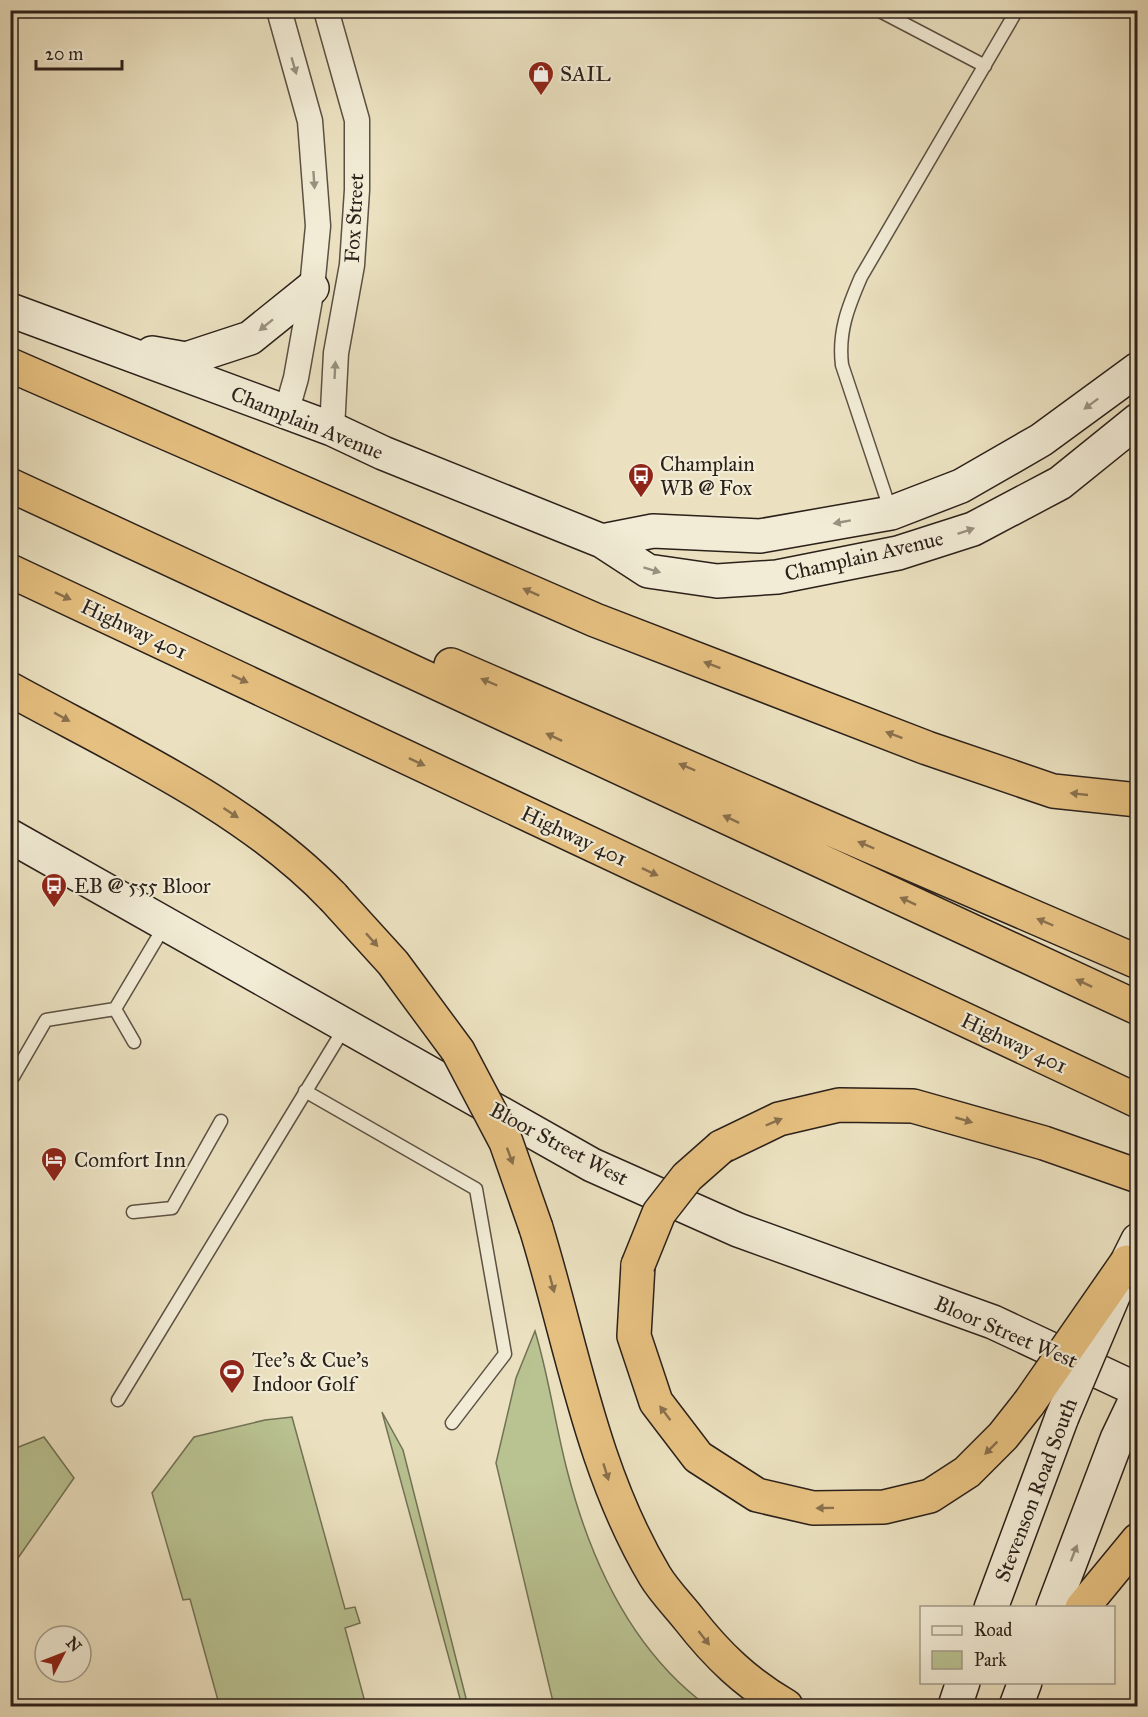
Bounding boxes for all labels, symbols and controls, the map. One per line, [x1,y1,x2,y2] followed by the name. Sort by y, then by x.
[36,33,122,71] scale bar
[45,43,83,65] text: 20 m
[290,57,300,75] one-way arrow
[526,59,556,97] shop icon: SAIL
[560,61,611,87] place label: SAIL
[310,170,319,189] one-way arrow
[339,172,369,264] street label: Fox Street
[259,319,274,331] one-way arrow
[330,361,339,380] one-way arrow
[227,381,387,466] street label: Champlain Avenue
[1083,397,1098,409] one-way arrow
[660,451,755,501] place label: Champlain WB @ Fox
[626,461,656,499] bus stop icon: Champlain WB @ Fox
[832,518,851,527] one-way arrow
[782,525,946,587] street label: Champlain Avenue
[957,526,975,536] one-way arrow
[643,566,661,575] one-way arrow
[522,587,540,597] one-way arrow
[55,592,72,601] one-way arrow
[77,593,191,665] street label: Highway 401
[703,660,721,669] one-way arrow
[232,674,249,683] one-way arrow
[481,677,498,686] one-way arrow
[53,712,70,722] one-way arrow
[885,730,903,739] one-way arrow
[545,732,562,741] one-way arrow
[408,757,425,766] one-way arrow
[679,763,696,772] one-way arrow
[1070,789,1089,799] one-way arrow
[517,800,631,872] street label: Highway 401
[223,807,239,819] one-way arrow
[721,814,739,824] one-way arrow
[857,840,875,850] one-way arrow
[642,867,659,876] one-way arrow
[39,871,69,909] bus stop icon: EB @ 555 Bloor
[74,873,211,899] place label: EB @ 555 Bloor
[898,896,916,906] one-way arrow
[1037,918,1054,927] one-way arrow
[365,932,378,947] one-way arrow
[1076,979,1093,988] one-way arrow
[957,1007,1071,1079] street label: Highway 401
[485,1097,633,1192] street label: Bloor Street West
[955,1116,973,1126] one-way arrow
[765,1117,783,1127] one-way arrow
[39,1145,69,1183] hotel icon: Comfort Inn
[74,1147,186,1173] place label: Comfort Inn
[506,1147,516,1165] one-way arrow
[548,1275,558,1293] one-way arrow
[931,1290,1082,1374] street label: Bloor Street West
[252,1347,369,1397] place label: Tee's & Cue's Indoor Golf
[217,1357,247,1395] sports icon: Tee's & Cue's Indoor Golf
[989,1394,1083,1586] street label: Stevenson Road South
[658,1405,671,1421] one-way arrow
[985,1440,999,1454] one-way arrow
[601,1463,611,1481] one-way arrow
[816,1503,835,1513] one-way arrow
[1069,1544,1079,1562] one-way arrow
[920,1606,1115,1684] legend
[974,1619,1012,1641] text: Road
[33,1624,93,1684] north arrow
[698,1631,710,1646] one-way arrow
[62,1633,86,1656] text: N
[974,1649,1007,1671] text: Park

